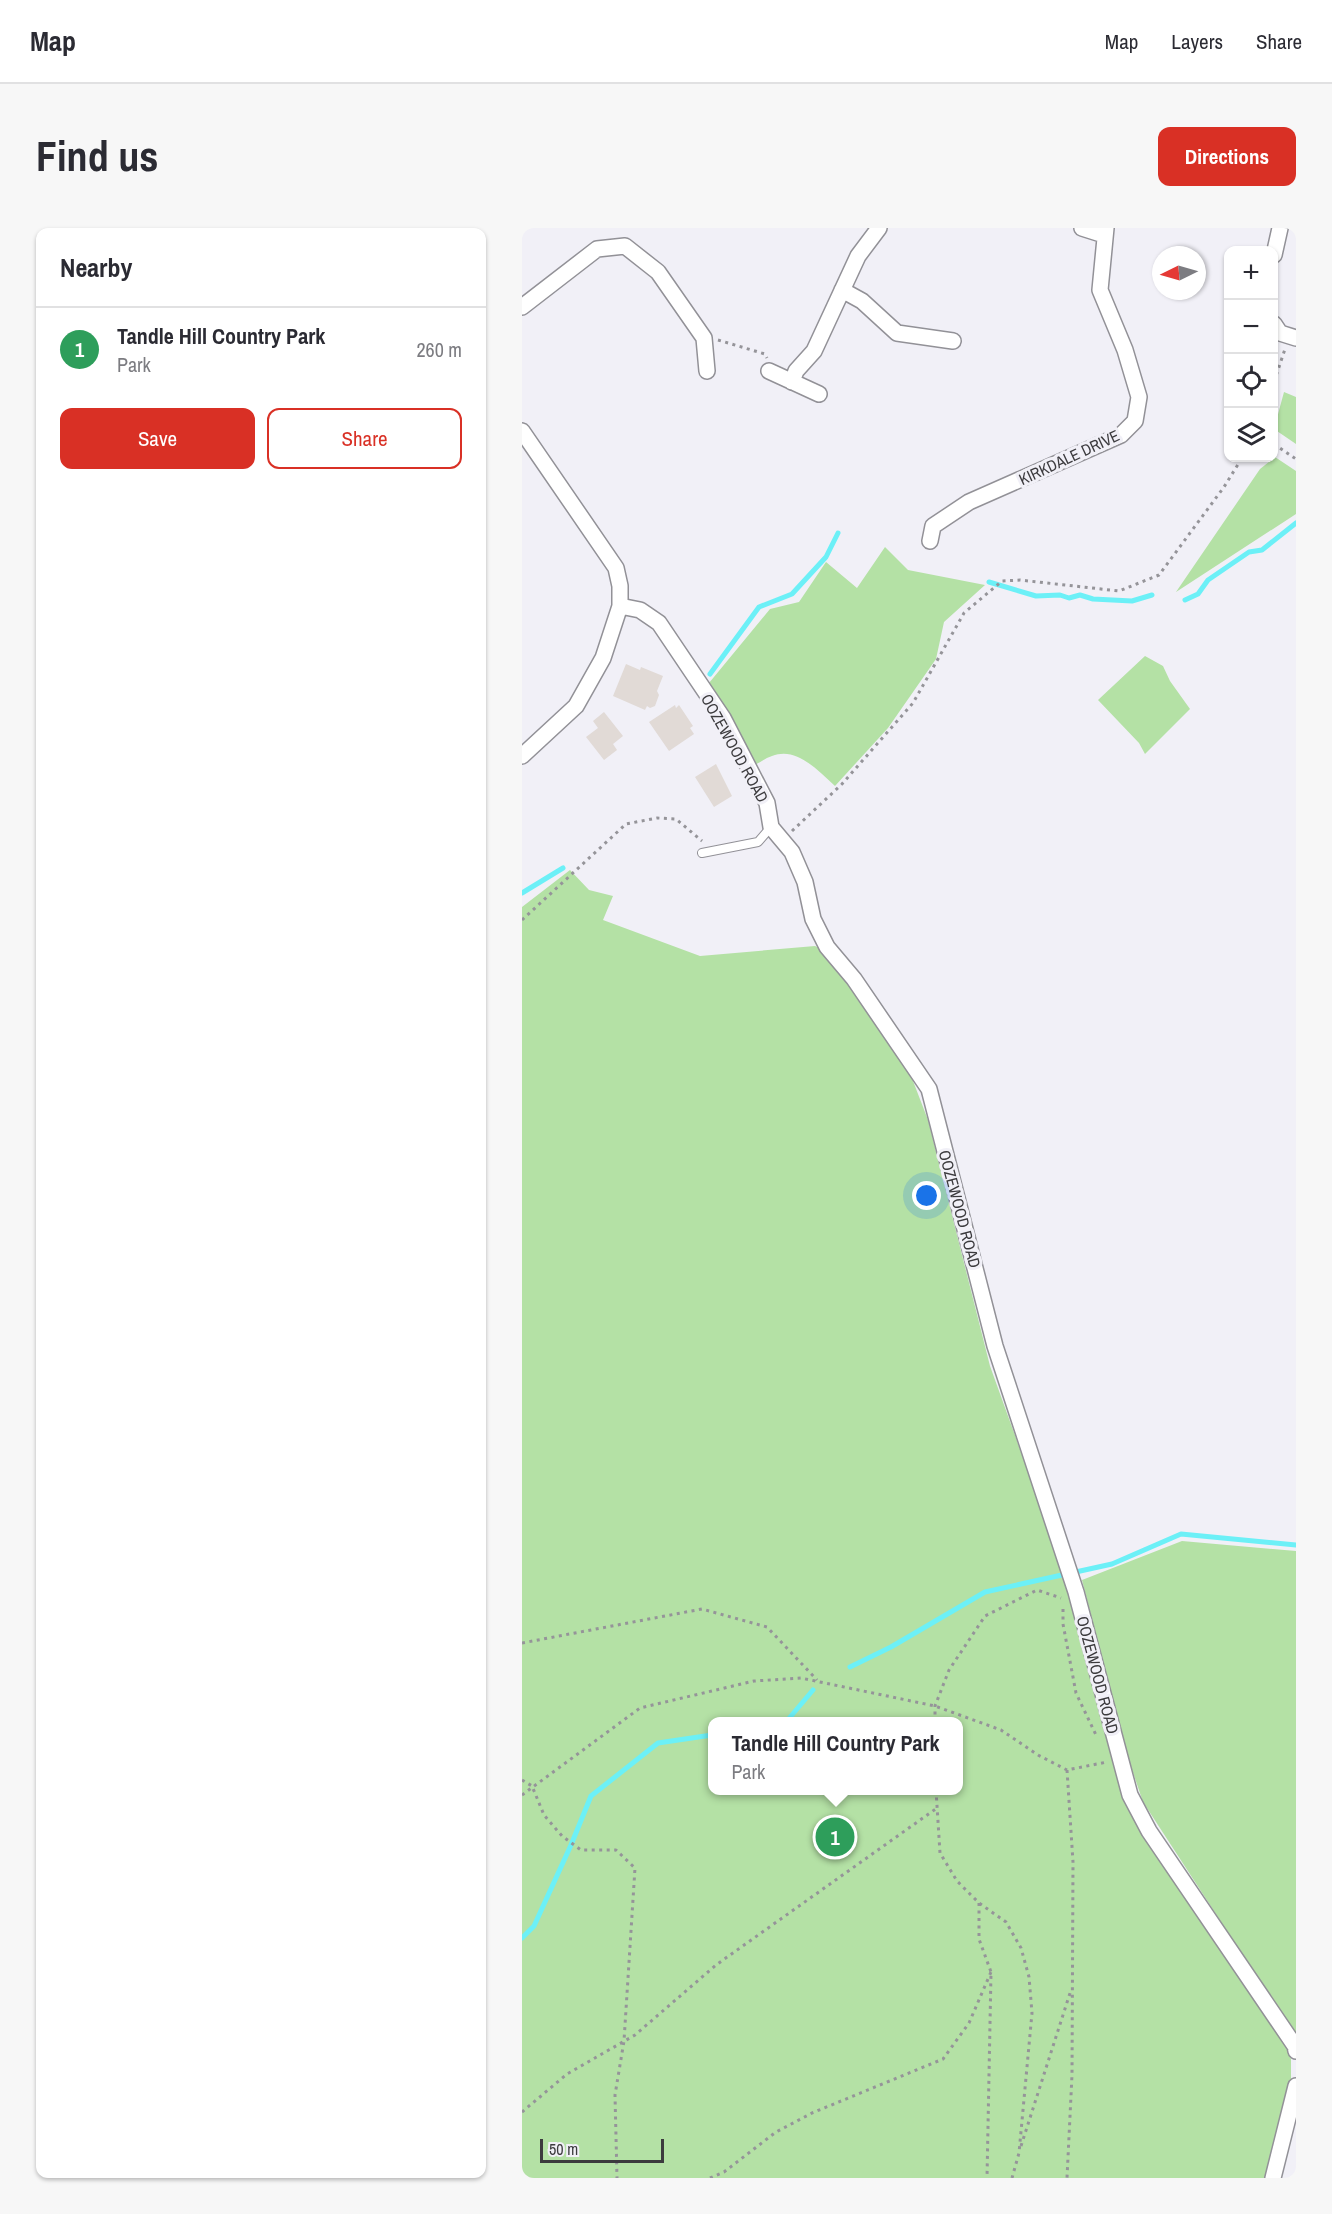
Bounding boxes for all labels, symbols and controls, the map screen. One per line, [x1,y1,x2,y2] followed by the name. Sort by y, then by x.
[30,22,76,60] text: Map
[1105,27,1138,56] text: Map
[1171,27,1223,56] text: Layers
[1256,27,1302,56] text: Share
[1158,127,1296,186] button: Directions
[36,128,158,184] text: Find us
[1152,246,1206,300] north arrow
[1224,246,1278,462] map controls
[1224,246,1278,300] button: +
[60,250,132,285] text: Nearby
[1224,300,1278,354] button: −
[117,321,325,351] text: Tandle Hill Country Park
[75,336,84,363] text: 1
[416,336,462,363] text: 260 m
[117,351,151,378] text: Park
[1224,354,1278,408] button: locate
[60,408,255,469] button: Save
[267,408,462,469] button: Share
[1224,408,1278,462] button: layers
[1015,424,1123,490] street label: KIRKDALE DRIVE
[696,690,774,806] street label: OOZEWOOD ROAD
[934,1148,986,1270] street label: OOZEWOOD ROAD
[912,1181,941,1210] your location
[1072,1614,1124,1736] street label: OOZEWOOD ROAD
[708,1717,963,1795] popup
[731,1728,940,1758] text: Tandle Hill Country Park
[731,1758,765,1785] text: Park
[816,1814,854,1860] pin: 1
[540,2136,664,2164] scale bar
[549,2138,578,2160] text: 50 m

